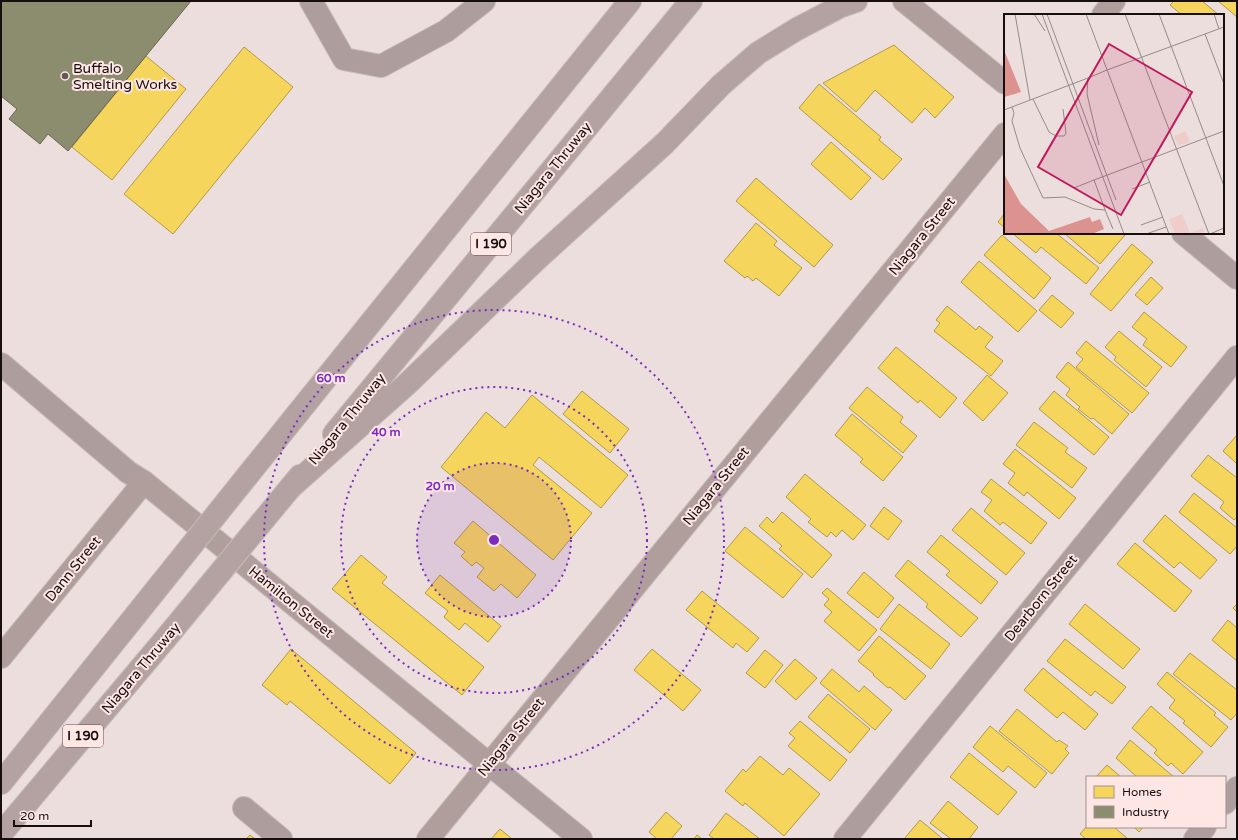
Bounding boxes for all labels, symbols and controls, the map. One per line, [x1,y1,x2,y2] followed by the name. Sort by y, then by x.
[1004,14,1224,234] inset map
[73,60,178,93] place label: Buffalo Smelting Works
[60,71,70,81] marker: Buffalo Smelting Works
[511,118,596,217] street label: Niagara Thruway
[885,193,959,279] street label: Niagara Street
[471,233,511,255] road number: I 190
[305,369,390,468] street label: Niagara Thruway
[316,371,346,385] text: 60 m
[371,425,401,439] text: 40 m
[679,443,753,529] street label: Niagara Street
[425,479,455,493] text: 20 m
[42,532,105,605] street label: Dann Street
[487,533,501,547] centre of rings
[1001,551,1081,645] street label: Dearborn Street
[245,563,337,642] street label: Hamilton Street
[98,619,184,717] street label: Niagara Thruway
[474,694,548,780] street label: Niagara Street
[63,725,103,747] road number: I 190
[1086,776,1226,828] legend
[1122,785,1162,799] text: Homes
[14,802,91,828] scale bar
[1122,805,1169,819] text: Industry
[20,809,49,823] text: 20 m

